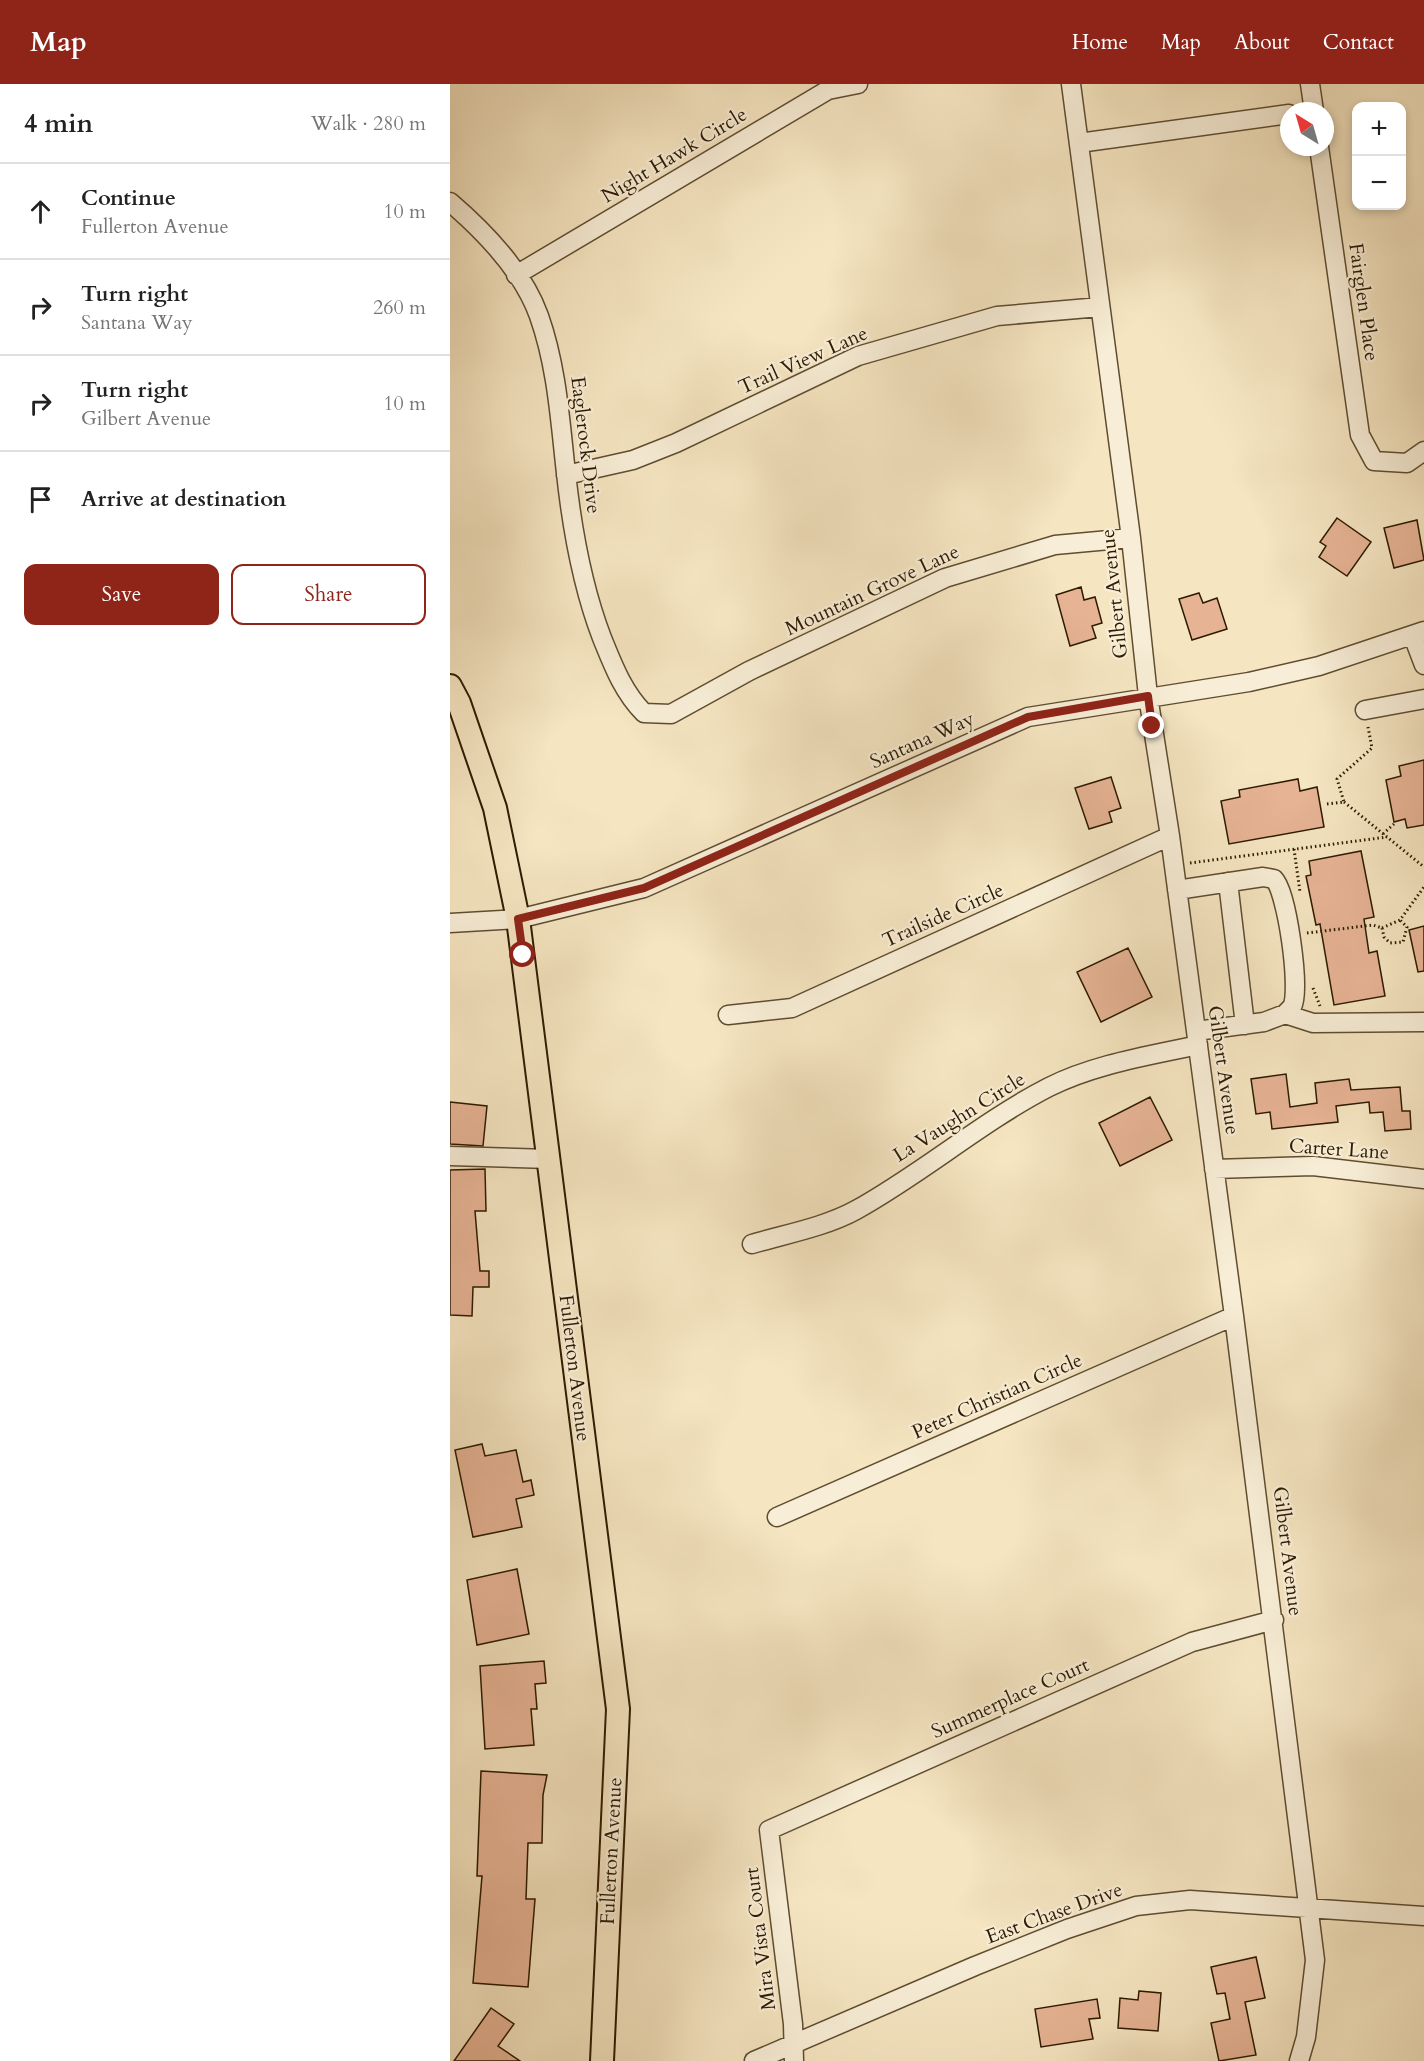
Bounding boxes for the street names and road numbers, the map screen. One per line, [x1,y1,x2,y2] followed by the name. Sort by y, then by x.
[596,101,752,209] street label: Night Hawk Circle
[1342,241,1386,363] street label: Fairglen Place
[734,319,872,401] street label: Trail View Lane
[564,375,608,515] street label: Eaglerock Drive
[1094,528,1134,660] street label: Gilbert Avenue
[781,538,963,642] street label: Mountain Grove Lane
[866,705,979,775] street label: Santana Way
[878,876,1008,954] street label: Trailside Circle
[1202,1004,1246,1136] street label: Gilbert Avenue
[888,1066,1030,1168] street label: La Vaughn Circle
[1288,1132,1390,1166] street label: Carter Lane
[553,1293,597,1443] street label: Fullerton Avenue
[908,1346,1086,1446] street label: Peter Christian Circle
[1267,1485,1309,1617] street label: Gilbert Avenue
[927,1651,1094,1745] street label: Summerplace Court
[594,1777,628,1925] street label: Fullerton Avenue
[738,1865,782,2012] street label: Mira Vista Court
[982,1876,1126,1950] street label: East Chase Drive

